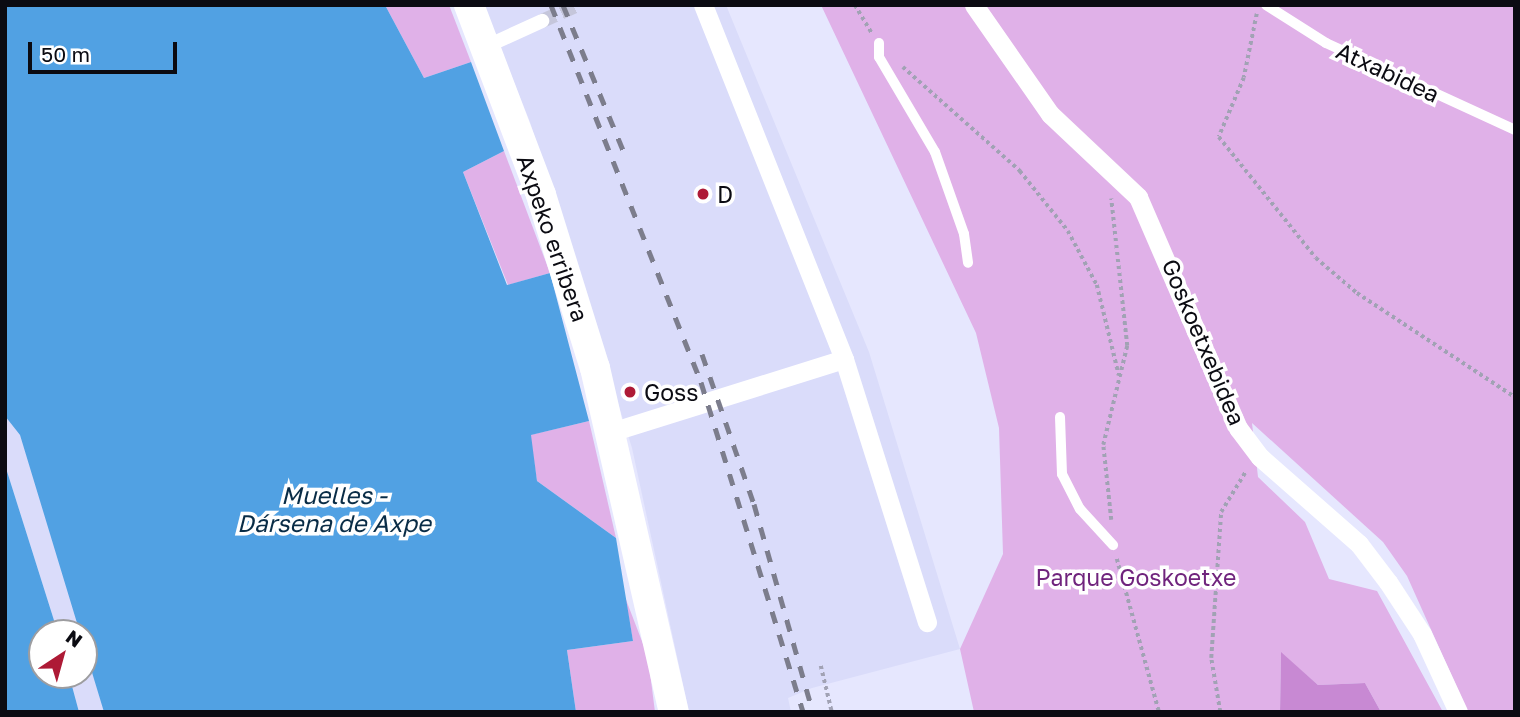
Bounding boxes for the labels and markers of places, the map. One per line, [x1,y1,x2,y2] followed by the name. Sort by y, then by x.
[717,180,733,208] place label: D
[695,186,711,202] marker: D
[644,378,698,406] place label: Goss
[622,384,638,400] marker: Goss

